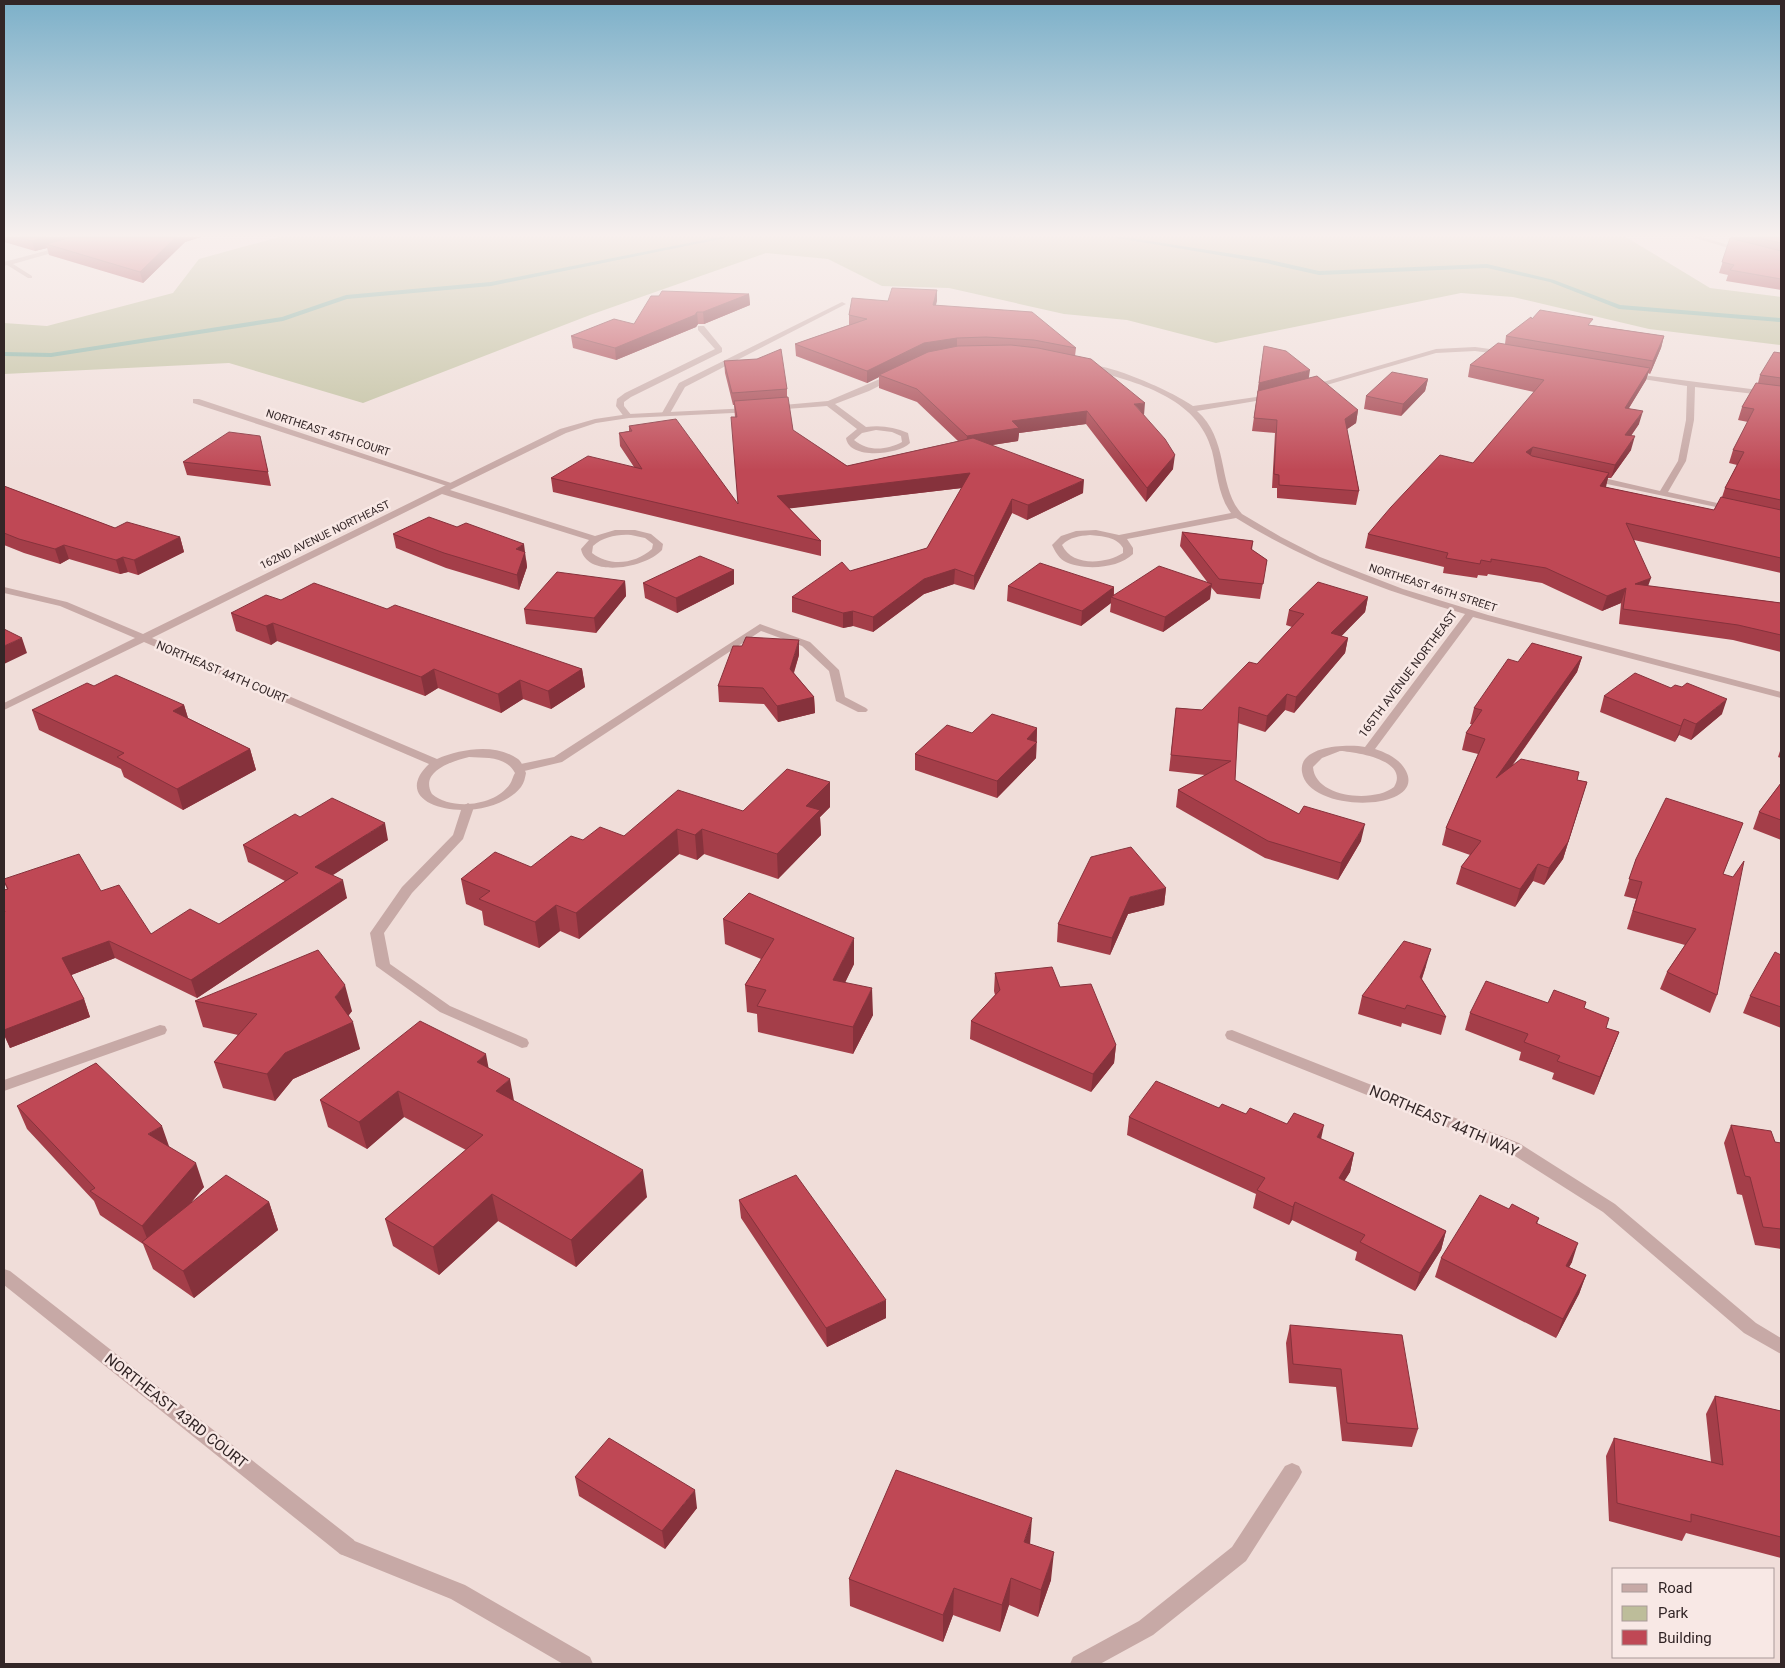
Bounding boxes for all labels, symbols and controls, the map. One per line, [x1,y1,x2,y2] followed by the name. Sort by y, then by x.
[264,407,392,459] street label: NORTHEAST 45TH COURT
[258,498,392,572] street label: 162ND AVENUE NORTHEAST
[1367,561,1499,615] street label: NORTHEAST 46TH STREET
[1356,608,1460,740] street label: 165TH AVENUE NORTHEAST
[154,638,290,706] street label: NORTHEAST 44TH COURT
[1367,1081,1521,1161] street label: NORTHEAST 44TH WAY
[101,1350,251,1472] street label: NORTHEAST 43RD COURT
[1612,1568,1775,1658] legend
[1658,1579,1692,1597] text: Road
[1658,1604,1689,1622] text: Park
[1658,1629,1712,1647] text: Building

